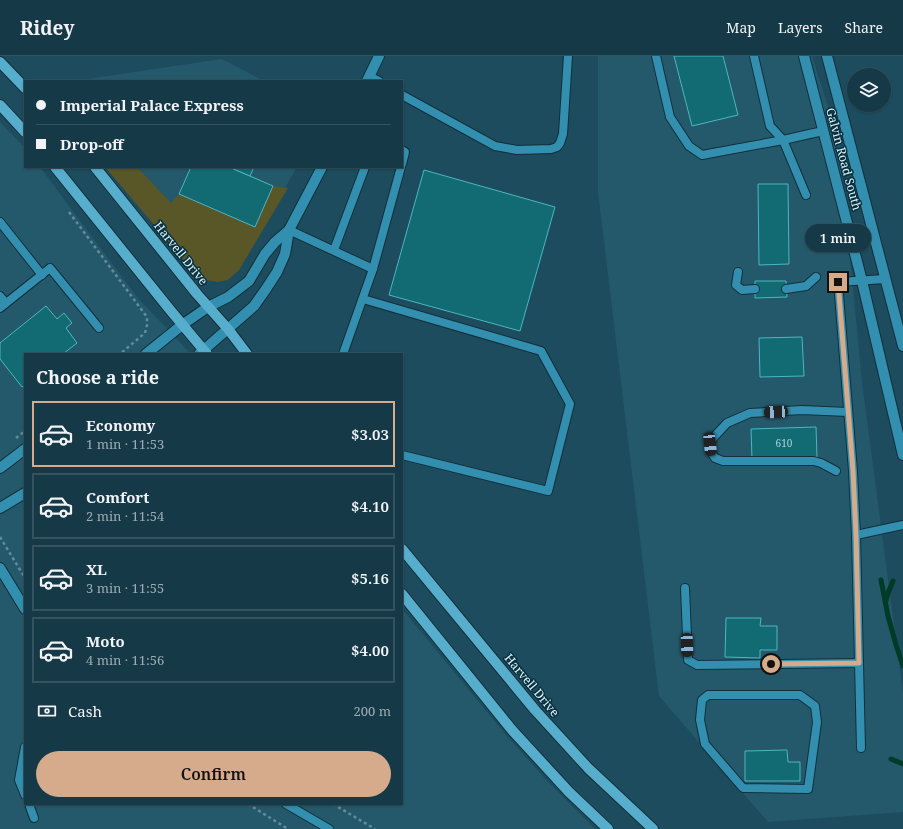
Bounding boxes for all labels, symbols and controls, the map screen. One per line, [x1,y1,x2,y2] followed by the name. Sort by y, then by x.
[20,15,74,41] text: Ridey
[726,18,756,37] text: Map
[778,18,823,37] text: Layers
[845,18,883,37] text: Share
[847,68,891,112] map controls
[847,68,891,112] button: layers
[60,95,244,115] text: Imperial Palace Express
[822,106,866,213] street label: Galvin Road South
[60,134,124,154] text: Drop-off
[150,218,212,288] street label: Harvell Drive
[805,224,871,252] callout: 1 min
[820,229,856,247] text: 1 min
[829,273,847,291] route end
[36,365,159,389] text: Choose a ride
[764,405,788,419] car
[86,415,155,435] text: Economy
[38,416,74,452] icon: car
[351,424,389,444] text: $3.03
[703,431,717,457] car
[86,435,164,453] text: 1 min · 11:53
[776,436,793,450] house number: 610
[86,487,149,507] text: Comfort
[38,488,74,524] icon: car
[351,496,389,516] text: $4.10
[86,507,164,525] text: 2 min · 11:54
[86,559,107,579] text: XL
[38,560,74,596] icon: car
[351,568,389,588] text: $5.16
[86,579,164,597] text: 3 min · 11:55
[86,631,125,651] text: Moto
[38,632,74,668] icon: car
[681,633,693,657] car
[351,640,389,660] text: $4.00
[501,650,563,720] street label: Harvell Drive
[86,651,164,669] text: 4 min · 11:56
[762,655,780,673] route start
[36,700,58,722] icon: cash
[68,701,102,721] text: Cash
[354,702,391,720] text: 200 m
[36,751,391,797] button: Confirm

